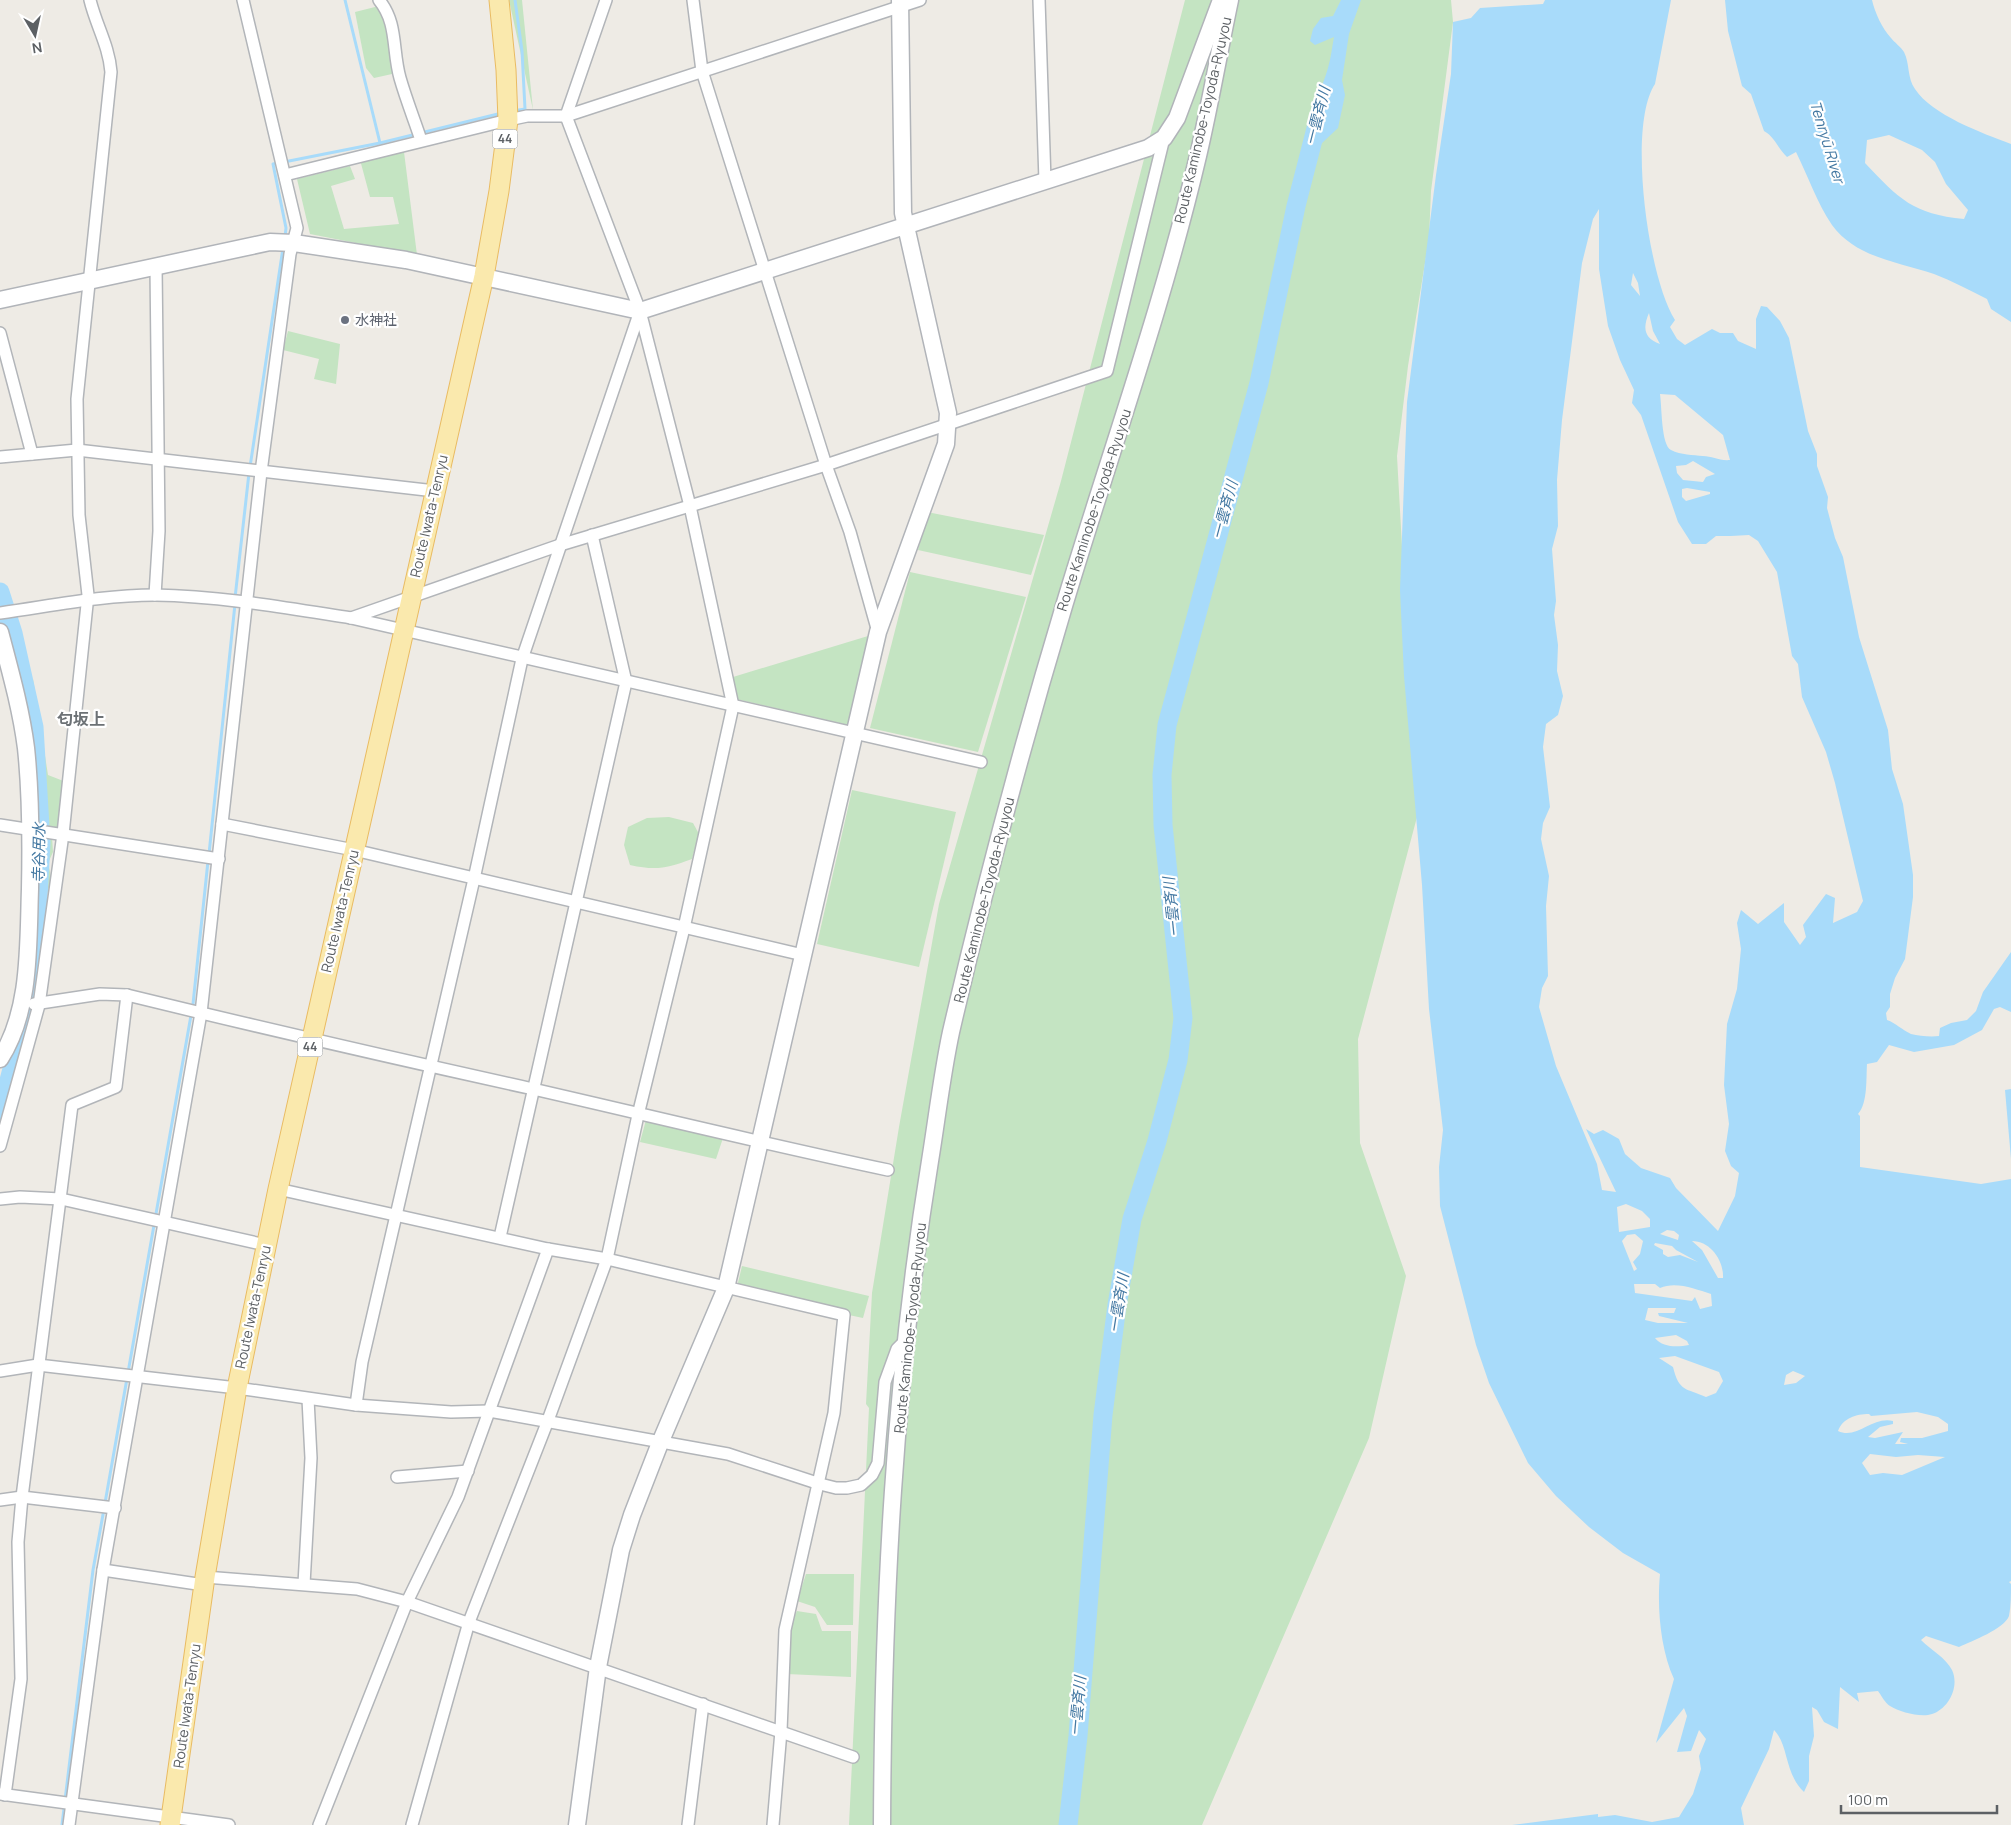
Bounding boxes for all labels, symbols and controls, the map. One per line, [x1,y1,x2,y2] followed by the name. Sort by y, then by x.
[10,10,60,60] north arrow
[1169,15,1236,225] street label: Route Kaminobe-Toyoda-Ryuyou
[31,38,44,59] text: N
[1300,82,1335,148] water label: 一雲斉川
[1805,98,1851,188] water label: Tenryū River
[492,130,518,148] road number: 44
[355,310,397,329] place label: 水神社
[339,314,351,326] marker: 水神社
[1052,406,1135,613] street label: Route Kaminobe-Toyoda-Ryuyou
[405,453,452,579] street label: Route Iwata-Tenryu
[1207,476,1243,542] water label: 一雲斉川
[57,708,105,730] district label: 匂坂上
[949,795,1018,1005] street label: Route Kaminobe-Toyoda-Ryuyou
[27,821,50,883] water label: 寺谷用水
[316,848,363,974] street label: Route Iwata-Tenryu
[1158,874,1185,938] water label: 一雲斉川
[298,1038,322,1056] road number: 44
[889,1222,930,1434] street label: Route Kaminobe-Toyoda-Ryuyou
[230,1244,275,1370] street label: Route Iwata-Tenryu
[1103,1270,1134,1334] water label: 一雲斉川
[168,1642,205,1769] street label: Route Iwata-Tenryu
[1064,1673,1091,1737] water label: 一雲斉川
[1841,1782,1997,1814] scale bar
[1848,1789,1888,1810] text: 100 m

